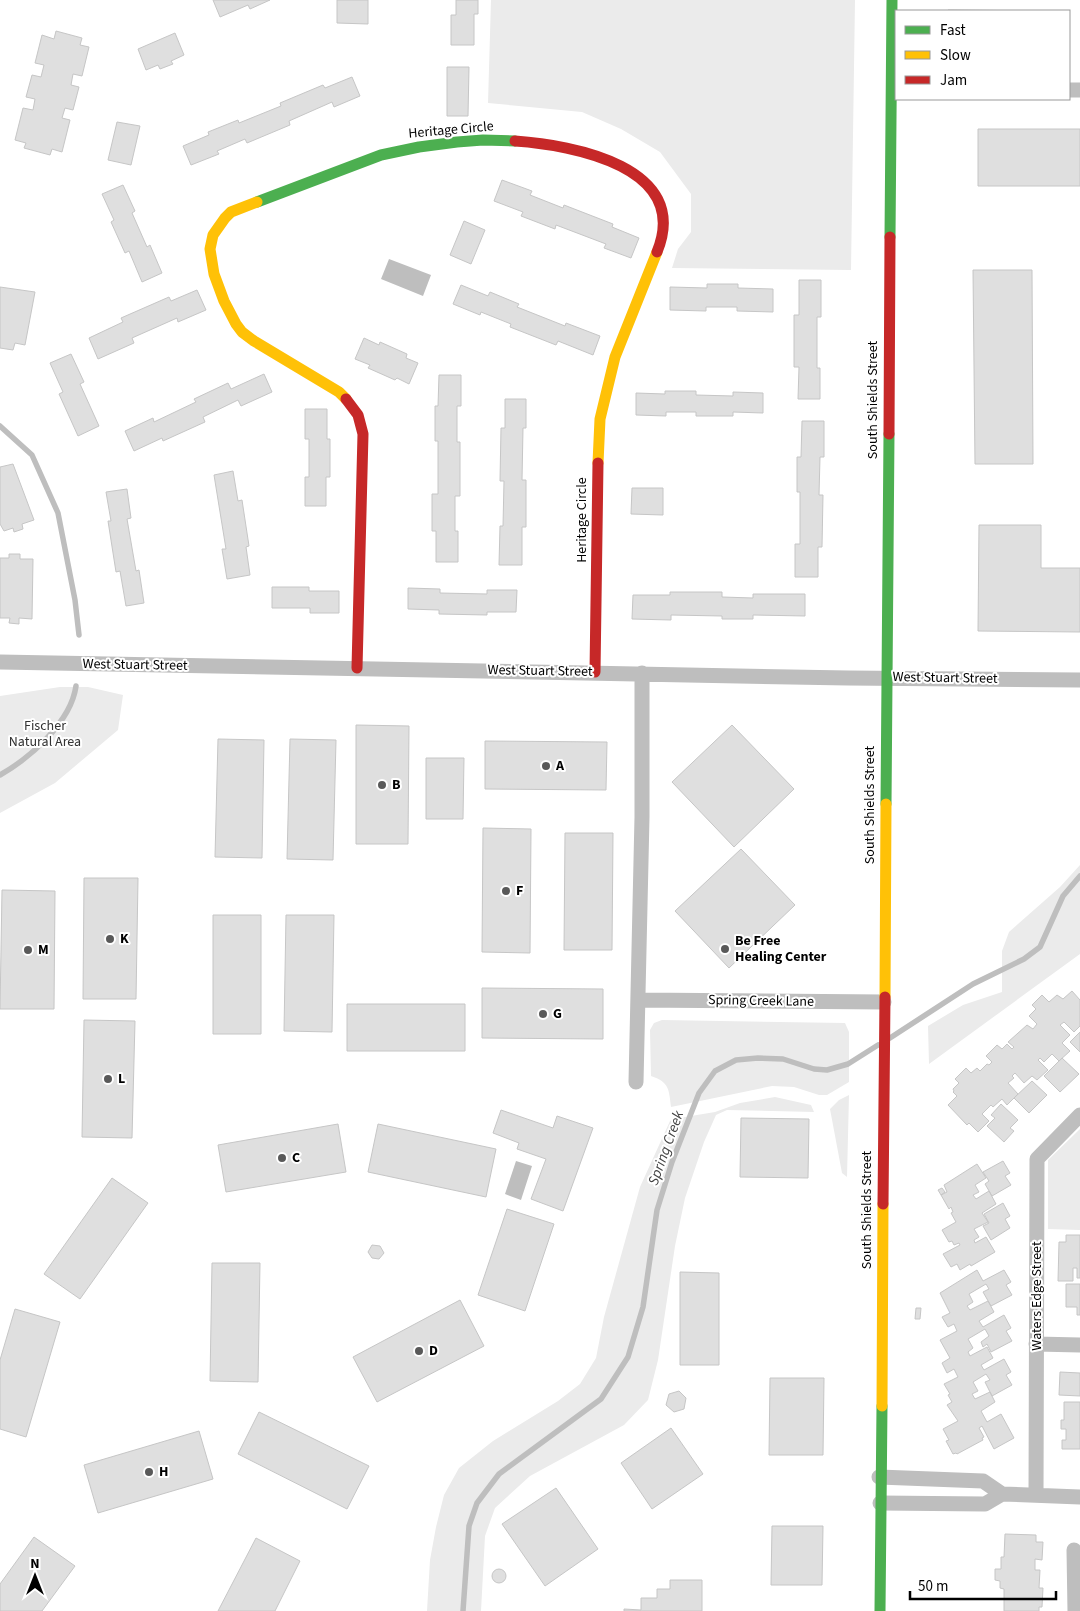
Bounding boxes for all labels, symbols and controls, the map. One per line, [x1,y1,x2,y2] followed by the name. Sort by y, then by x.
[895,10,1070,100] legend
[940,20,966,41] text: Fast
[940,45,971,66] text: Slow
[940,70,967,91] text: Jam
[408,116,495,144] street label: Heritage Circle
[863,341,883,459] street label: South Shields Street
[572,477,592,563] street label: Heritage Circle
[82,654,188,676] street label: West Stuart Street
[487,660,593,682] street label: West Stuart Street
[892,667,998,689] street label: West Stuart Street
[9,716,81,752] park label: Fischer Natural Area
[860,746,880,864] street label: South Shields Street
[555,756,565,776] place label: A
[540,760,552,772] marker: A
[392,775,401,795] place label: B
[376,779,388,791] marker: B
[516,881,523,901] place label: F
[500,885,512,897] marker: F
[120,929,129,949] place label: K
[735,931,827,967] place label: Be Free Healing Center
[104,933,116,945] marker: K
[38,940,49,960] place label: M
[719,943,731,955] marker: Be Free Healing Center
[22,944,34,956] marker: M
[708,990,814,1012] street label: Spring Creek Lane
[553,1004,562,1024] place label: G
[537,1008,549,1020] marker: G
[118,1069,125,1089] place label: L
[102,1073,114,1085] marker: L
[643,1107,689,1188] water label: Spring Creek
[292,1148,300,1168] place label: C
[857,1151,877,1269] street label: South Shields Street
[276,1152,288,1164] marker: C
[1027,1241,1047,1351] street label: Waters Edge Street
[429,1341,438,1361] place label: D
[413,1345,425,1357] marker: D
[159,1462,168,1482] place label: H
[143,1466,155,1478] marker: H
[10,1551,60,1601] north arrow
[30,1554,40,1574] text: N
[910,1568,1056,1600] scale bar
[918,1576,948,1597] text: 50 m

